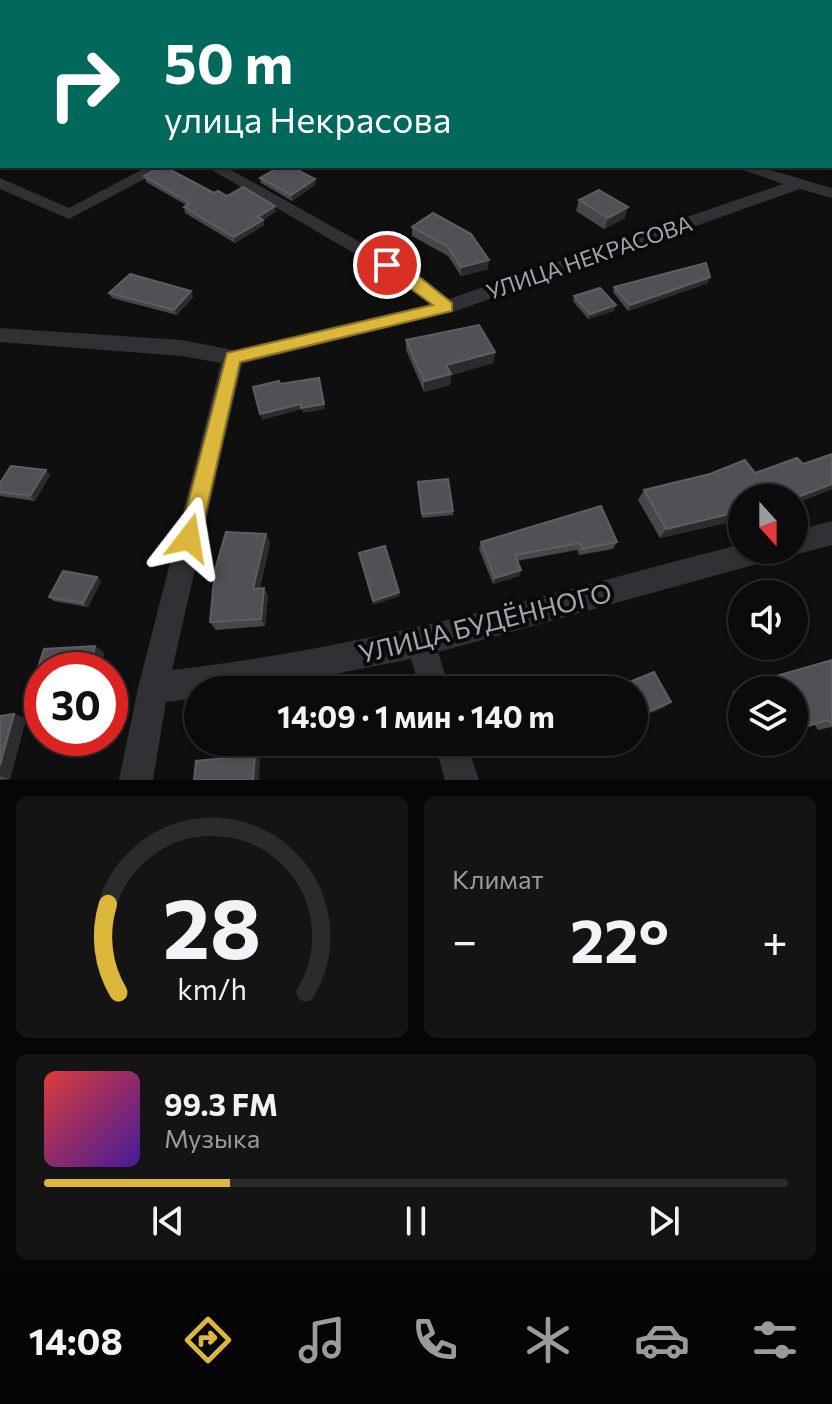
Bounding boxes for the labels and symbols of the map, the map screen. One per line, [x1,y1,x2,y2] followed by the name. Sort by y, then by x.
[482,209,696,305] street label: УЛИЦА НЕКРАСОВА
[353,231,421,299] pin
[728,484,808,564] north arrow
[147,496,231,580] position arrow
[356,576,614,668] street label: УЛИЦА БУДЁННОГО
[24,652,128,756] speed limit sign: 30

